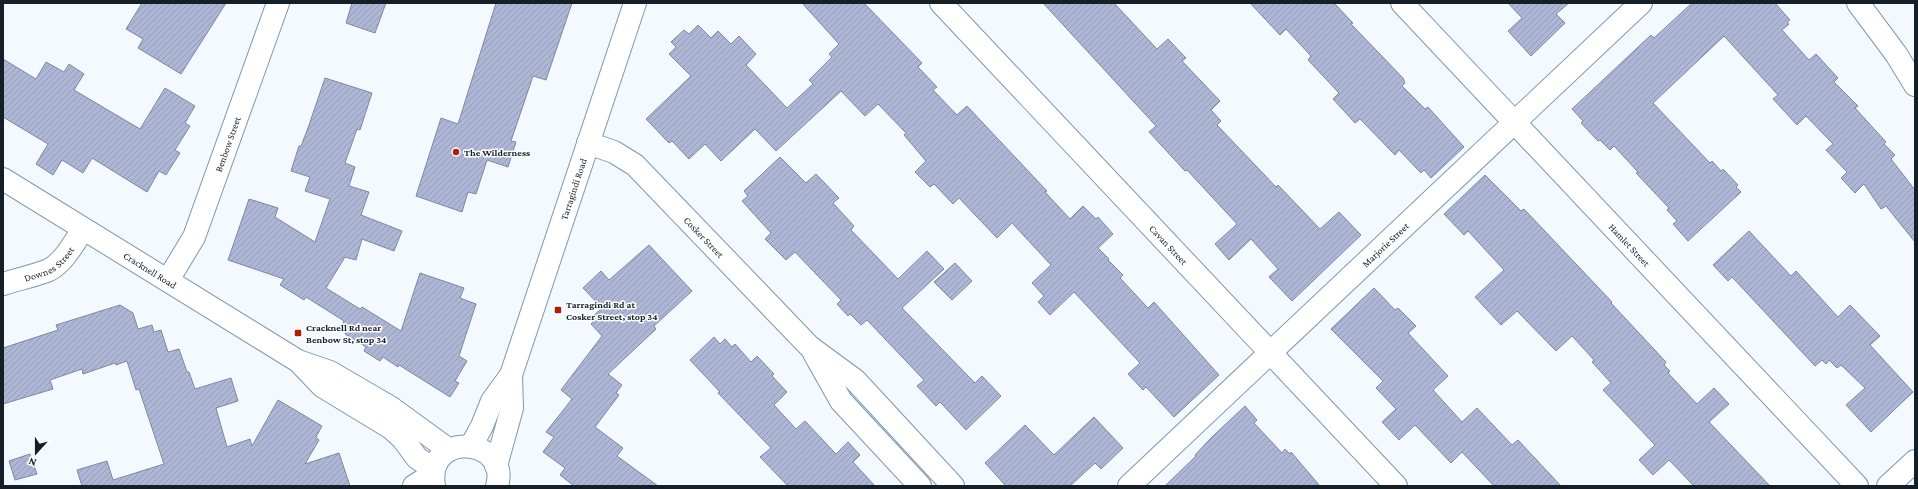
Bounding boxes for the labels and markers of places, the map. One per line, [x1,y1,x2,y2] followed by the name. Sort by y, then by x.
[451,147,461,157] marker: The Wilderness
[464,147,530,158] place label: The Wilderness
[566,299,658,322] place label: Tarragindi Rd at Cosker Street, stop 34
[553,305,563,315] marker: Tarragindi Rd at Cosker Street, stop 34
[306,322,387,345] place label: Cracknell Rd near Benbow St, stop 34
[293,328,303,338] marker: Cracknell Rd near Benbow St, stop 34

